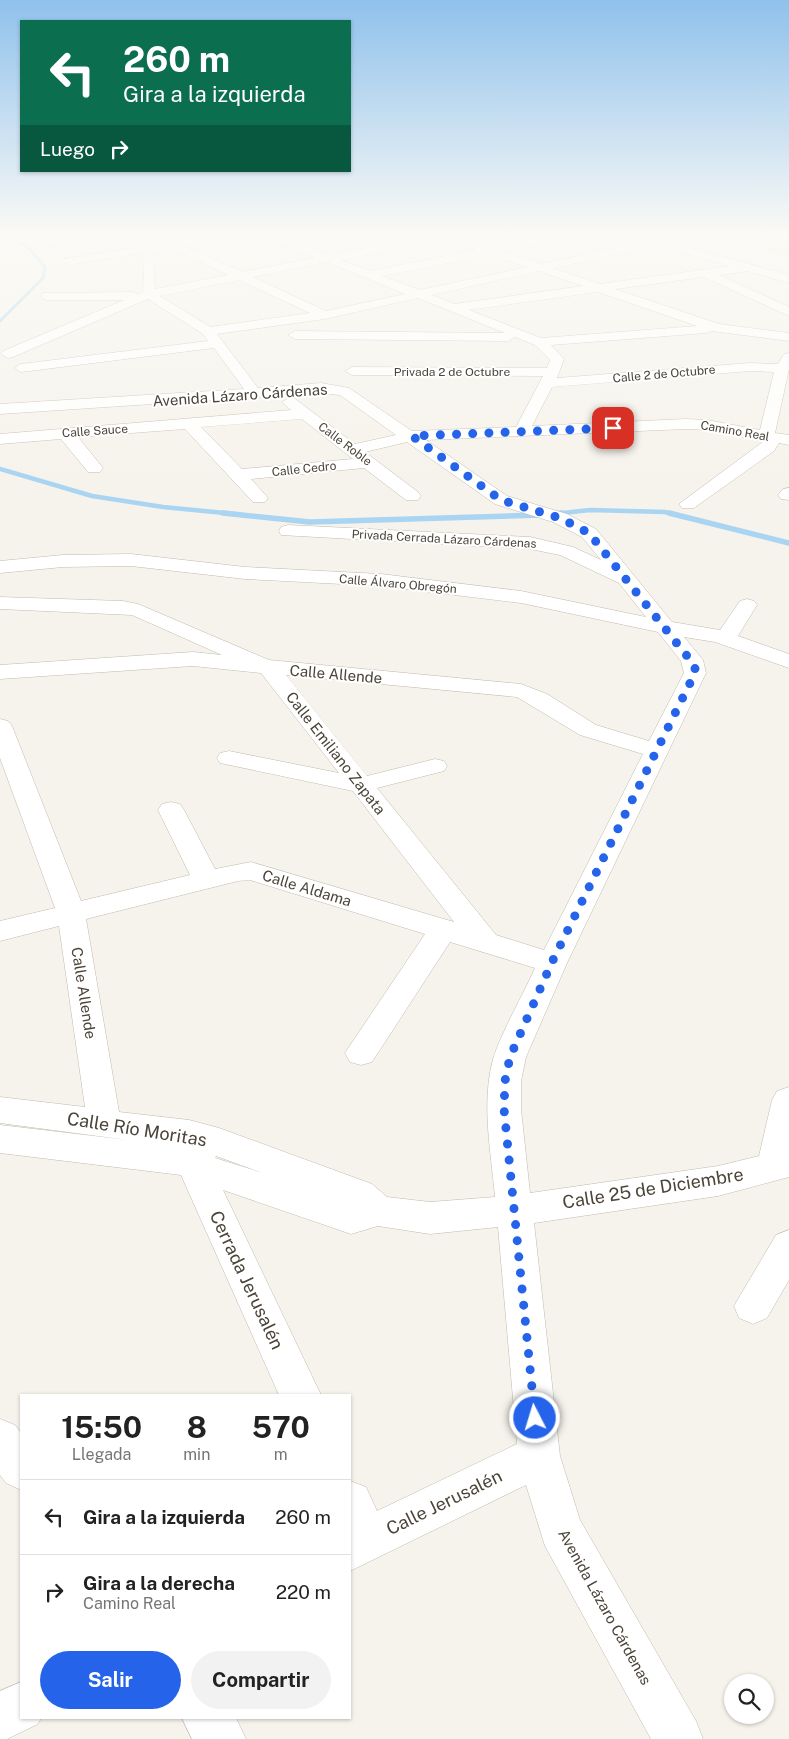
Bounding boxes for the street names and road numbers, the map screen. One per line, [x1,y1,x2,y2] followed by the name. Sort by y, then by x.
[612,363,716,385] street label: Calle 2 de Octubre
[394,365,510,379] street label: Privada 2 de Octubre
[152,380,328,410] street label: Avenida Lázaro Cárdenas
[699,418,771,444] street label: Camino Real
[316,419,375,469] street label: Calle Roble
[62,422,129,440] street label: Calle Sauce
[271,459,337,479] street label: Calle Cedro
[351,527,537,551] street label: Privada Cerrada Lázaro Cárdenas
[339,572,458,596] street label: Calle Álvaro Obregón
[289,661,383,687] street label: Calle Allende
[283,688,389,818] street label: Calle Emiliano Zapata
[260,866,354,910] street label: Calle Aldama
[68,946,100,1040] street label: Calle Allende
[66,1108,208,1150] street label: Calle Río Moritas
[561,1163,745,1213] street label: Calle 25 de Diciembre
[206,1207,288,1353] street label: Cerrada Jerusalén
[383,1465,505,1539] street label: Calle Jerusalén
[555,1526,655,1688] street label: Avenida Lázaro Cárdenas

